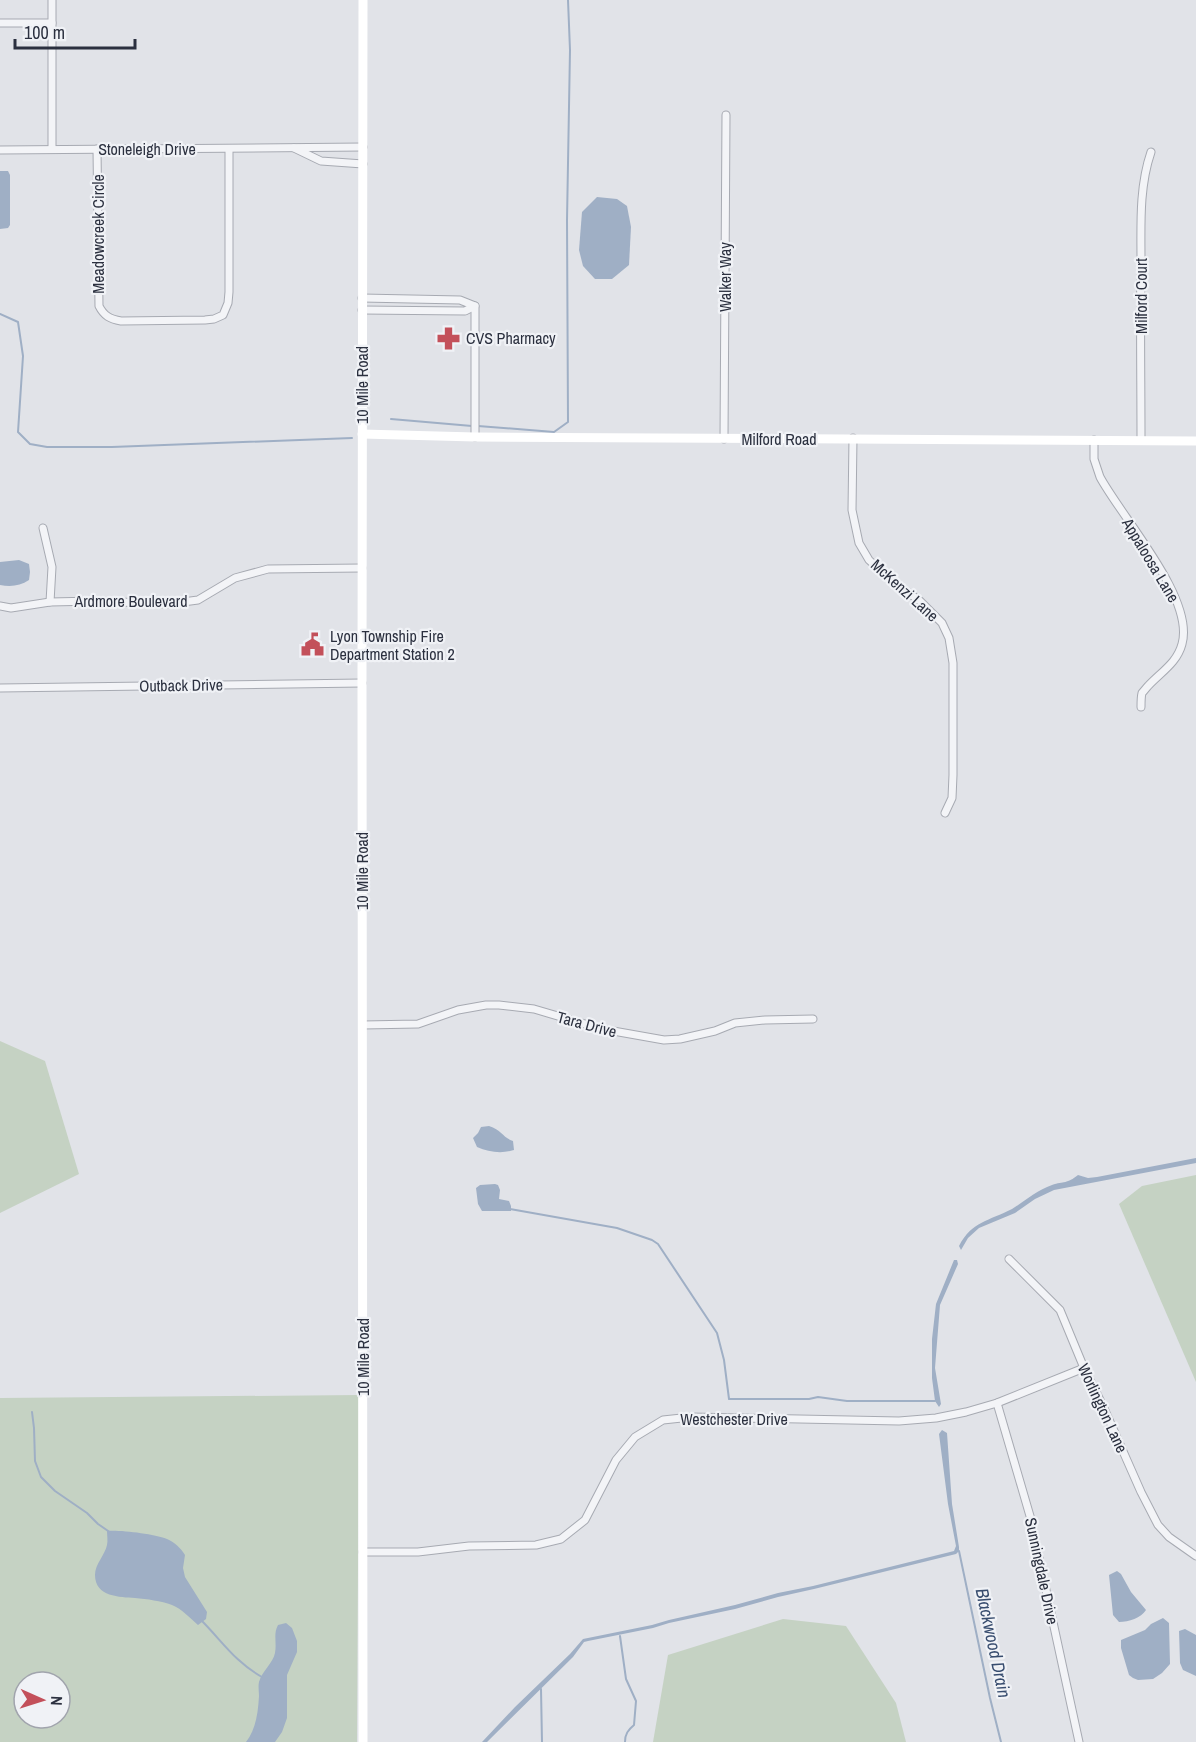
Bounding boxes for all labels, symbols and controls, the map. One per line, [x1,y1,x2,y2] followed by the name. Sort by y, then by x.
[15,12,135,50] scale bar
[24,20,65,45] text: 100 m
[98,138,196,160] street label: Stoneleigh Drive
[87,174,109,294] street label: Meadowcreek Circle
[714,242,736,312] street label: Walker Way
[1130,258,1152,334] street label: Milford Court
[435,325,461,351] pharmacy icon: CVS Pharmacy
[466,327,556,349] place label: CVS Pharmacy
[351,346,373,424] street label: 10 Mile Road
[741,428,817,450] street label: Milford Road
[1117,513,1185,606] street label: Appaloosa Lane
[866,554,944,626] street label: McKenzi Lane
[73,590,188,612] street label: Ardmore Boulevard
[330,625,455,665] place label: Lyon Township Fire Department Station 2
[299,632,325,658] public building icon: Lyon Township Fire Department Station 2
[139,673,223,697] street label: Outback Drive
[351,832,373,910] street label: 10 Mile Road
[555,1006,619,1042] street label: Tara Drive
[352,1318,374,1396] street label: 10 Mile Road
[1073,1360,1133,1456] street label: Worlington Lane
[680,1408,788,1430] street label: Westchester Drive
[1020,1516,1064,1626] street label: Sunningdale Drive
[970,1586,1017,1700] water label: Blackwood Drain
[12,1670,72,1730] north arrow
[46,1695,68,1706] text: N

